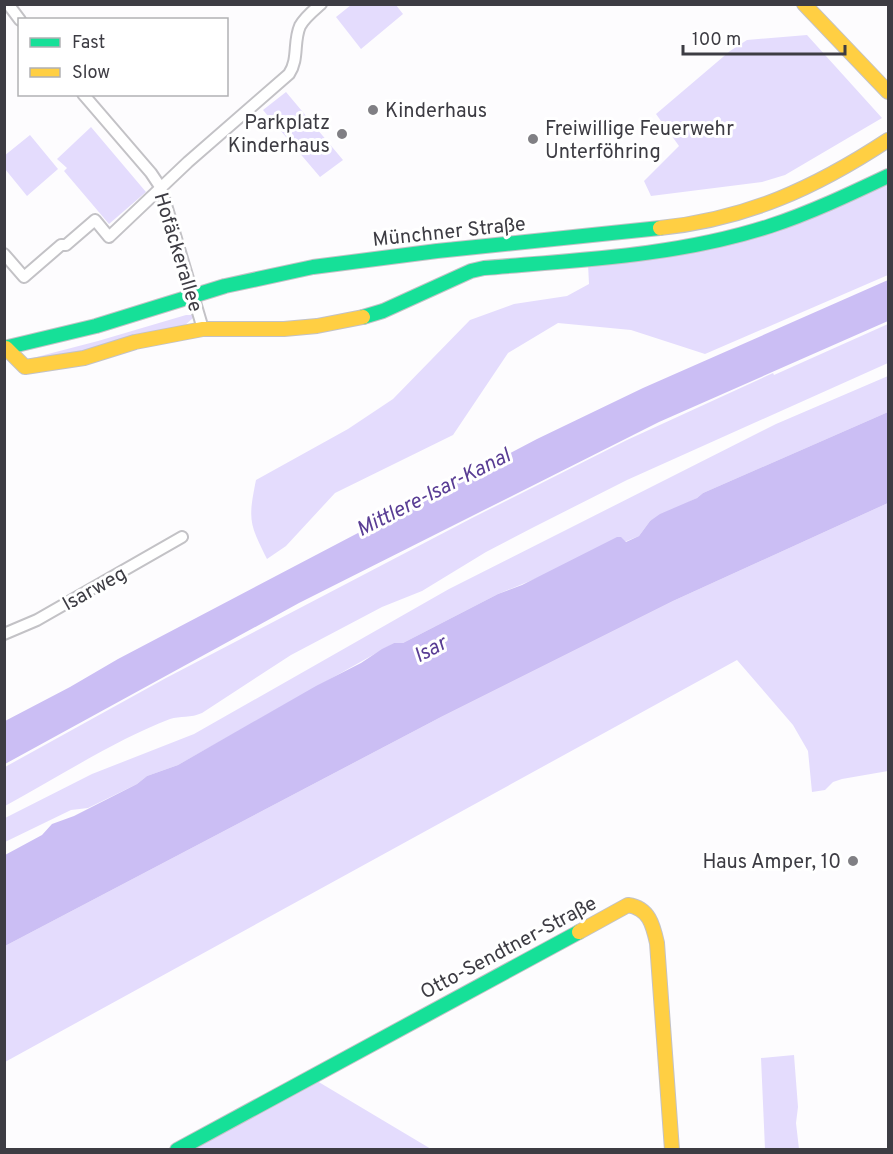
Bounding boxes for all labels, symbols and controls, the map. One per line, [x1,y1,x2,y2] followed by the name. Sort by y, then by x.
[18,18,228,96] legend
[683,18,845,56] scale bar
[692,29,741,52] text: 100 m
[72,32,105,55] text: Fast
[72,62,110,85] text: Slow
[385,99,487,125] place label: Kinderhaus
[366,103,380,117] marker: Kinderhaus
[228,111,330,160] place label: Parkplatz Kinderhaus
[545,117,734,166] place label: Freiwillige Feuerwehr Unterföhring
[335,127,349,141] marker: Parkplatz Kinderhaus
[526,132,540,146] marker: Freiwillige Feuerwehr Unterföhring
[147,190,208,315] street label: Hofäckerallee
[371,212,527,254] street label: Münchner Straße
[352,442,517,544] water label: Mittlere-Isar-Kanal
[58,562,132,618] street label: Isarweg
[410,630,454,670] water label: Isar
[703,850,841,876] place label: Haus Amper, 10
[846,854,860,868] marker: Haus Amper, 10
[416,891,602,1006] street label: Otto-Sendtner-Straße

